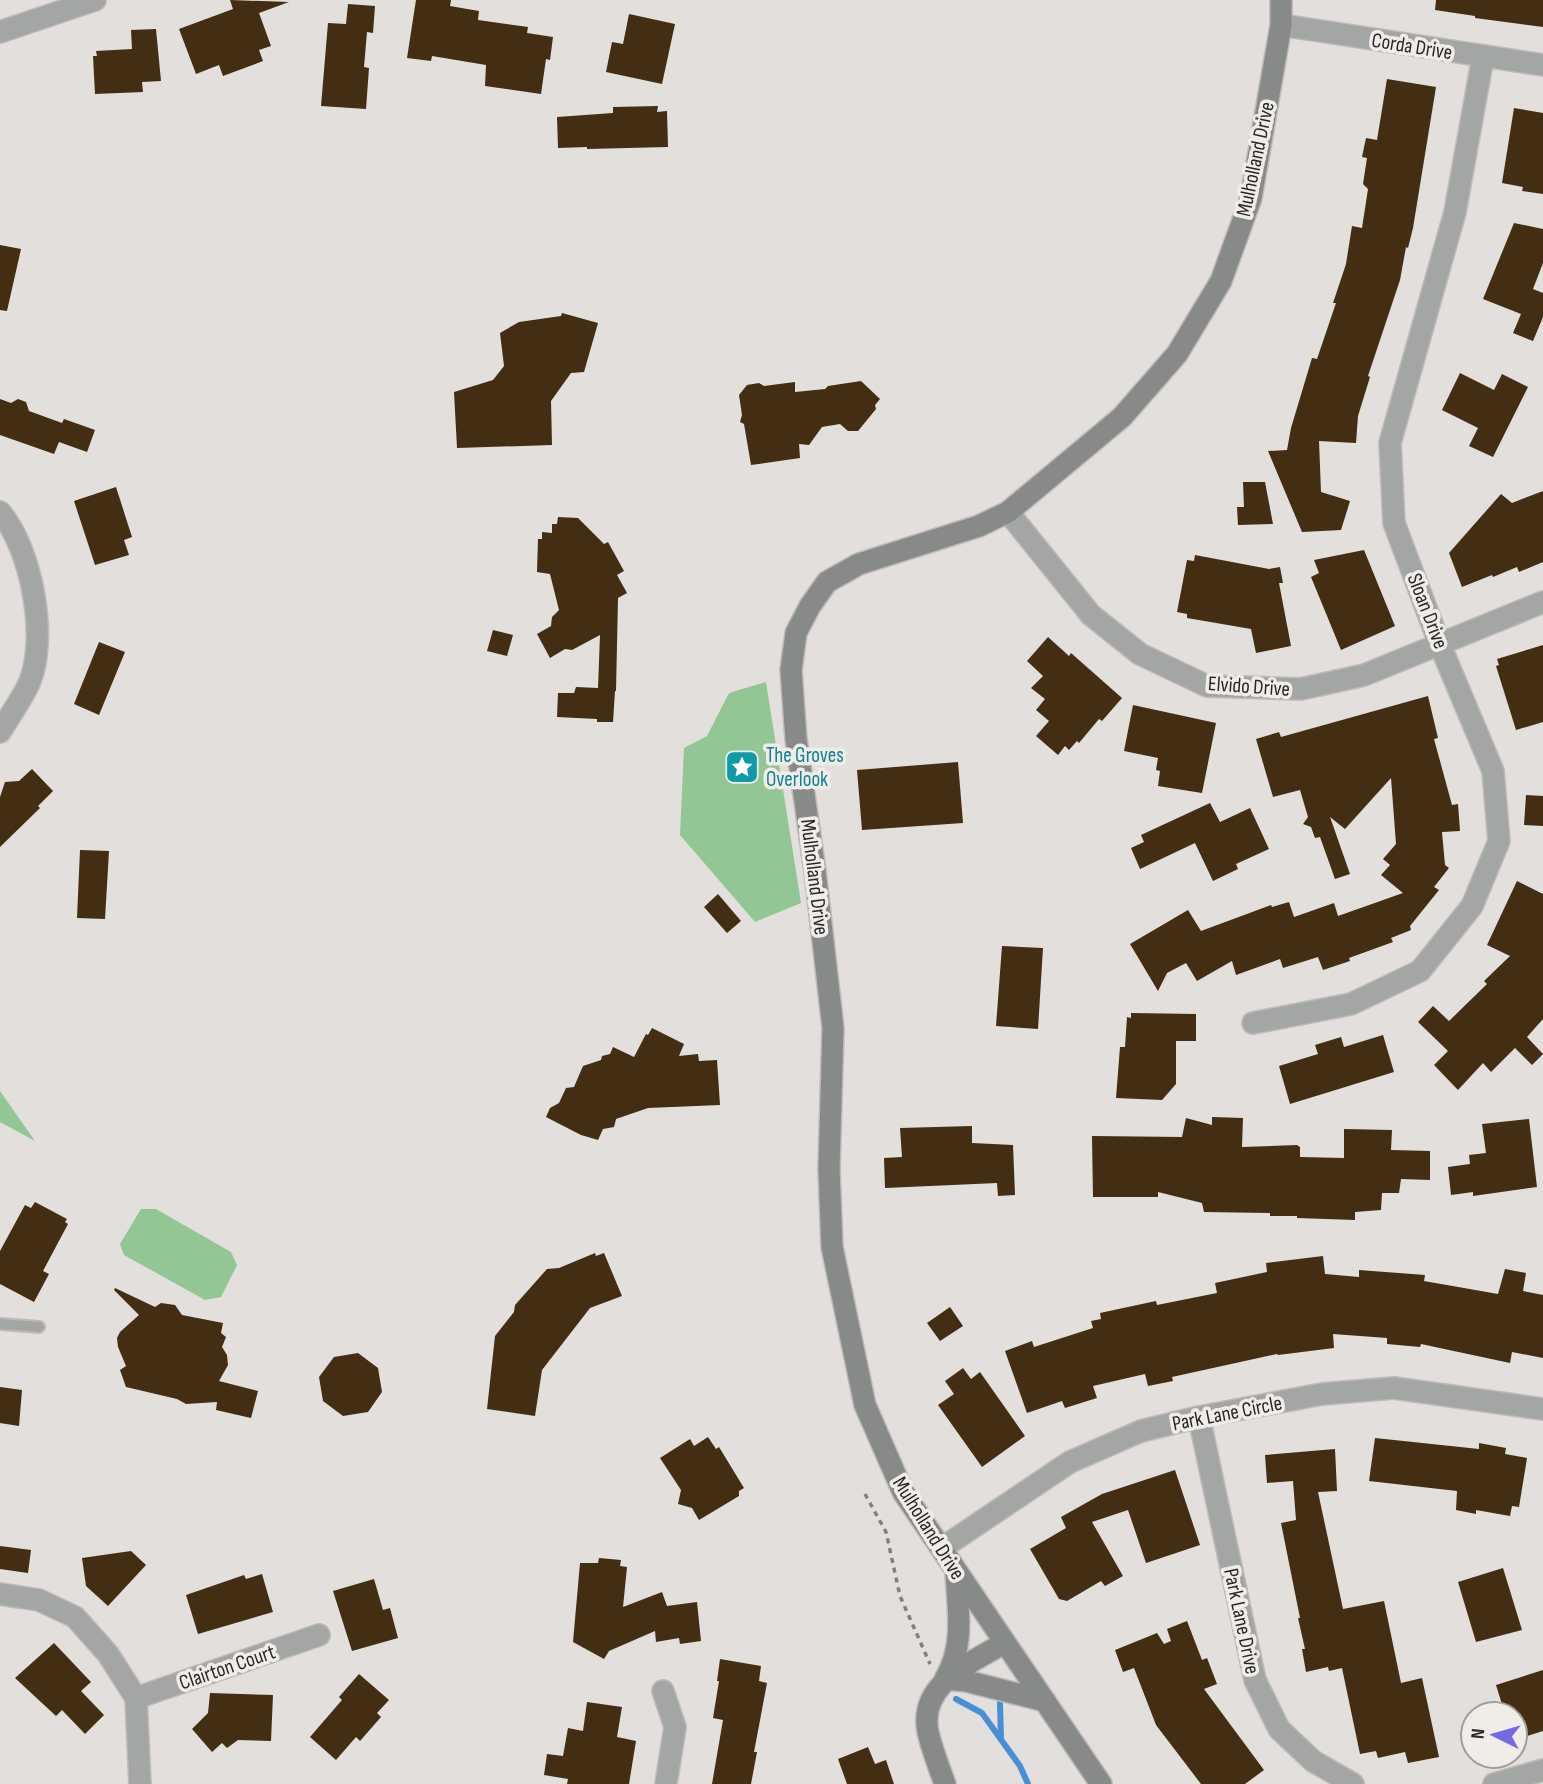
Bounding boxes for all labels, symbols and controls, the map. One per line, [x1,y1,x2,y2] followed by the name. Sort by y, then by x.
[1370,28,1454,65] street label: Corda Drive
[1231,100,1280,219] street label: Mulholland Drive
[1402,570,1453,652] street label: Sloan Drive
[1207,671,1291,702] street label: Elvido Drive
[766,743,844,792] place label: The Groves Overlook
[723,748,761,786] place icon: The Groves Overlook
[795,818,834,936] street label: Mulholland Drive
[1170,1391,1284,1436] street label: Park Lane Circle
[887,1472,970,1584] street label: Mulholland Drive
[1218,1566,1265,1676] street label: Park Lane Drive
[176,1639,278,1696] street label: Clairton Court
[1459,1700,1529,1770] north arrow
[1467,1728,1490,1740] text: N

